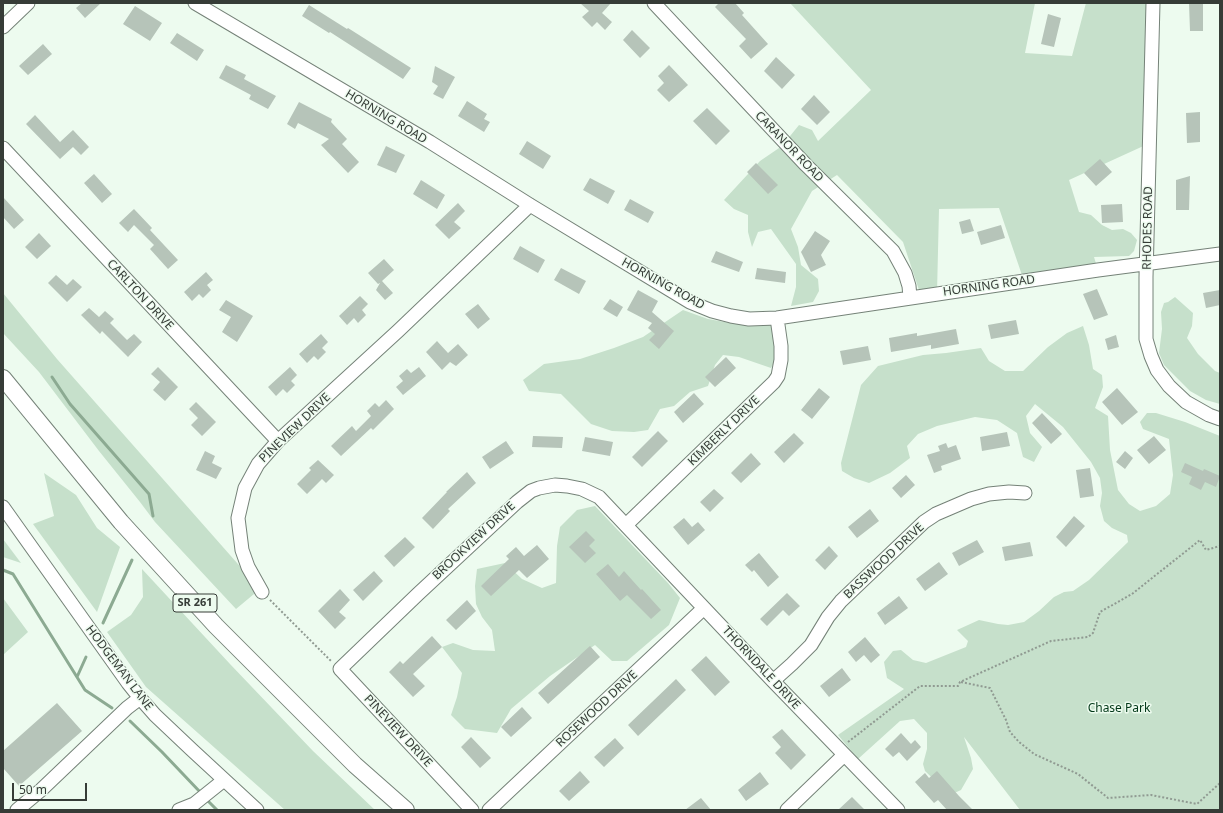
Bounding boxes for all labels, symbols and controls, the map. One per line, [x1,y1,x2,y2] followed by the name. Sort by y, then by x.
[342,87,430,147] street label: HORNING ROAD
[752,109,826,185] street label: CARANOR ROAD
[1140,186,1156,270] street label: RHODES ROAD
[619,255,707,313] street label: HORNING ROAD
[104,257,176,333] street label: CARLTON DRIVE
[942,272,1036,300] street label: HORNING ROAD
[256,390,334,466] street label: PINEVIEW DRIVE
[685,393,763,469] street label: KIMBERLY DRIVE
[430,499,518,583] street label: BROOKVIEW DRIVE
[841,520,927,602] street label: BASSWOOD DRIVE
[173,594,217,612] road number: SR 261
[82,623,156,713] street label: HODGEMAN LANE
[719,624,803,712] street label: THORNDALE DRIVE
[553,668,641,750] street label: ROSEWOOD DRIVE
[361,692,435,770] street label: PINEVIEW DRIVE
[1088,702,1150,716] park label: Chase Park
[14,775,89,801] scale bar
[19,781,47,798] text: 50 m

